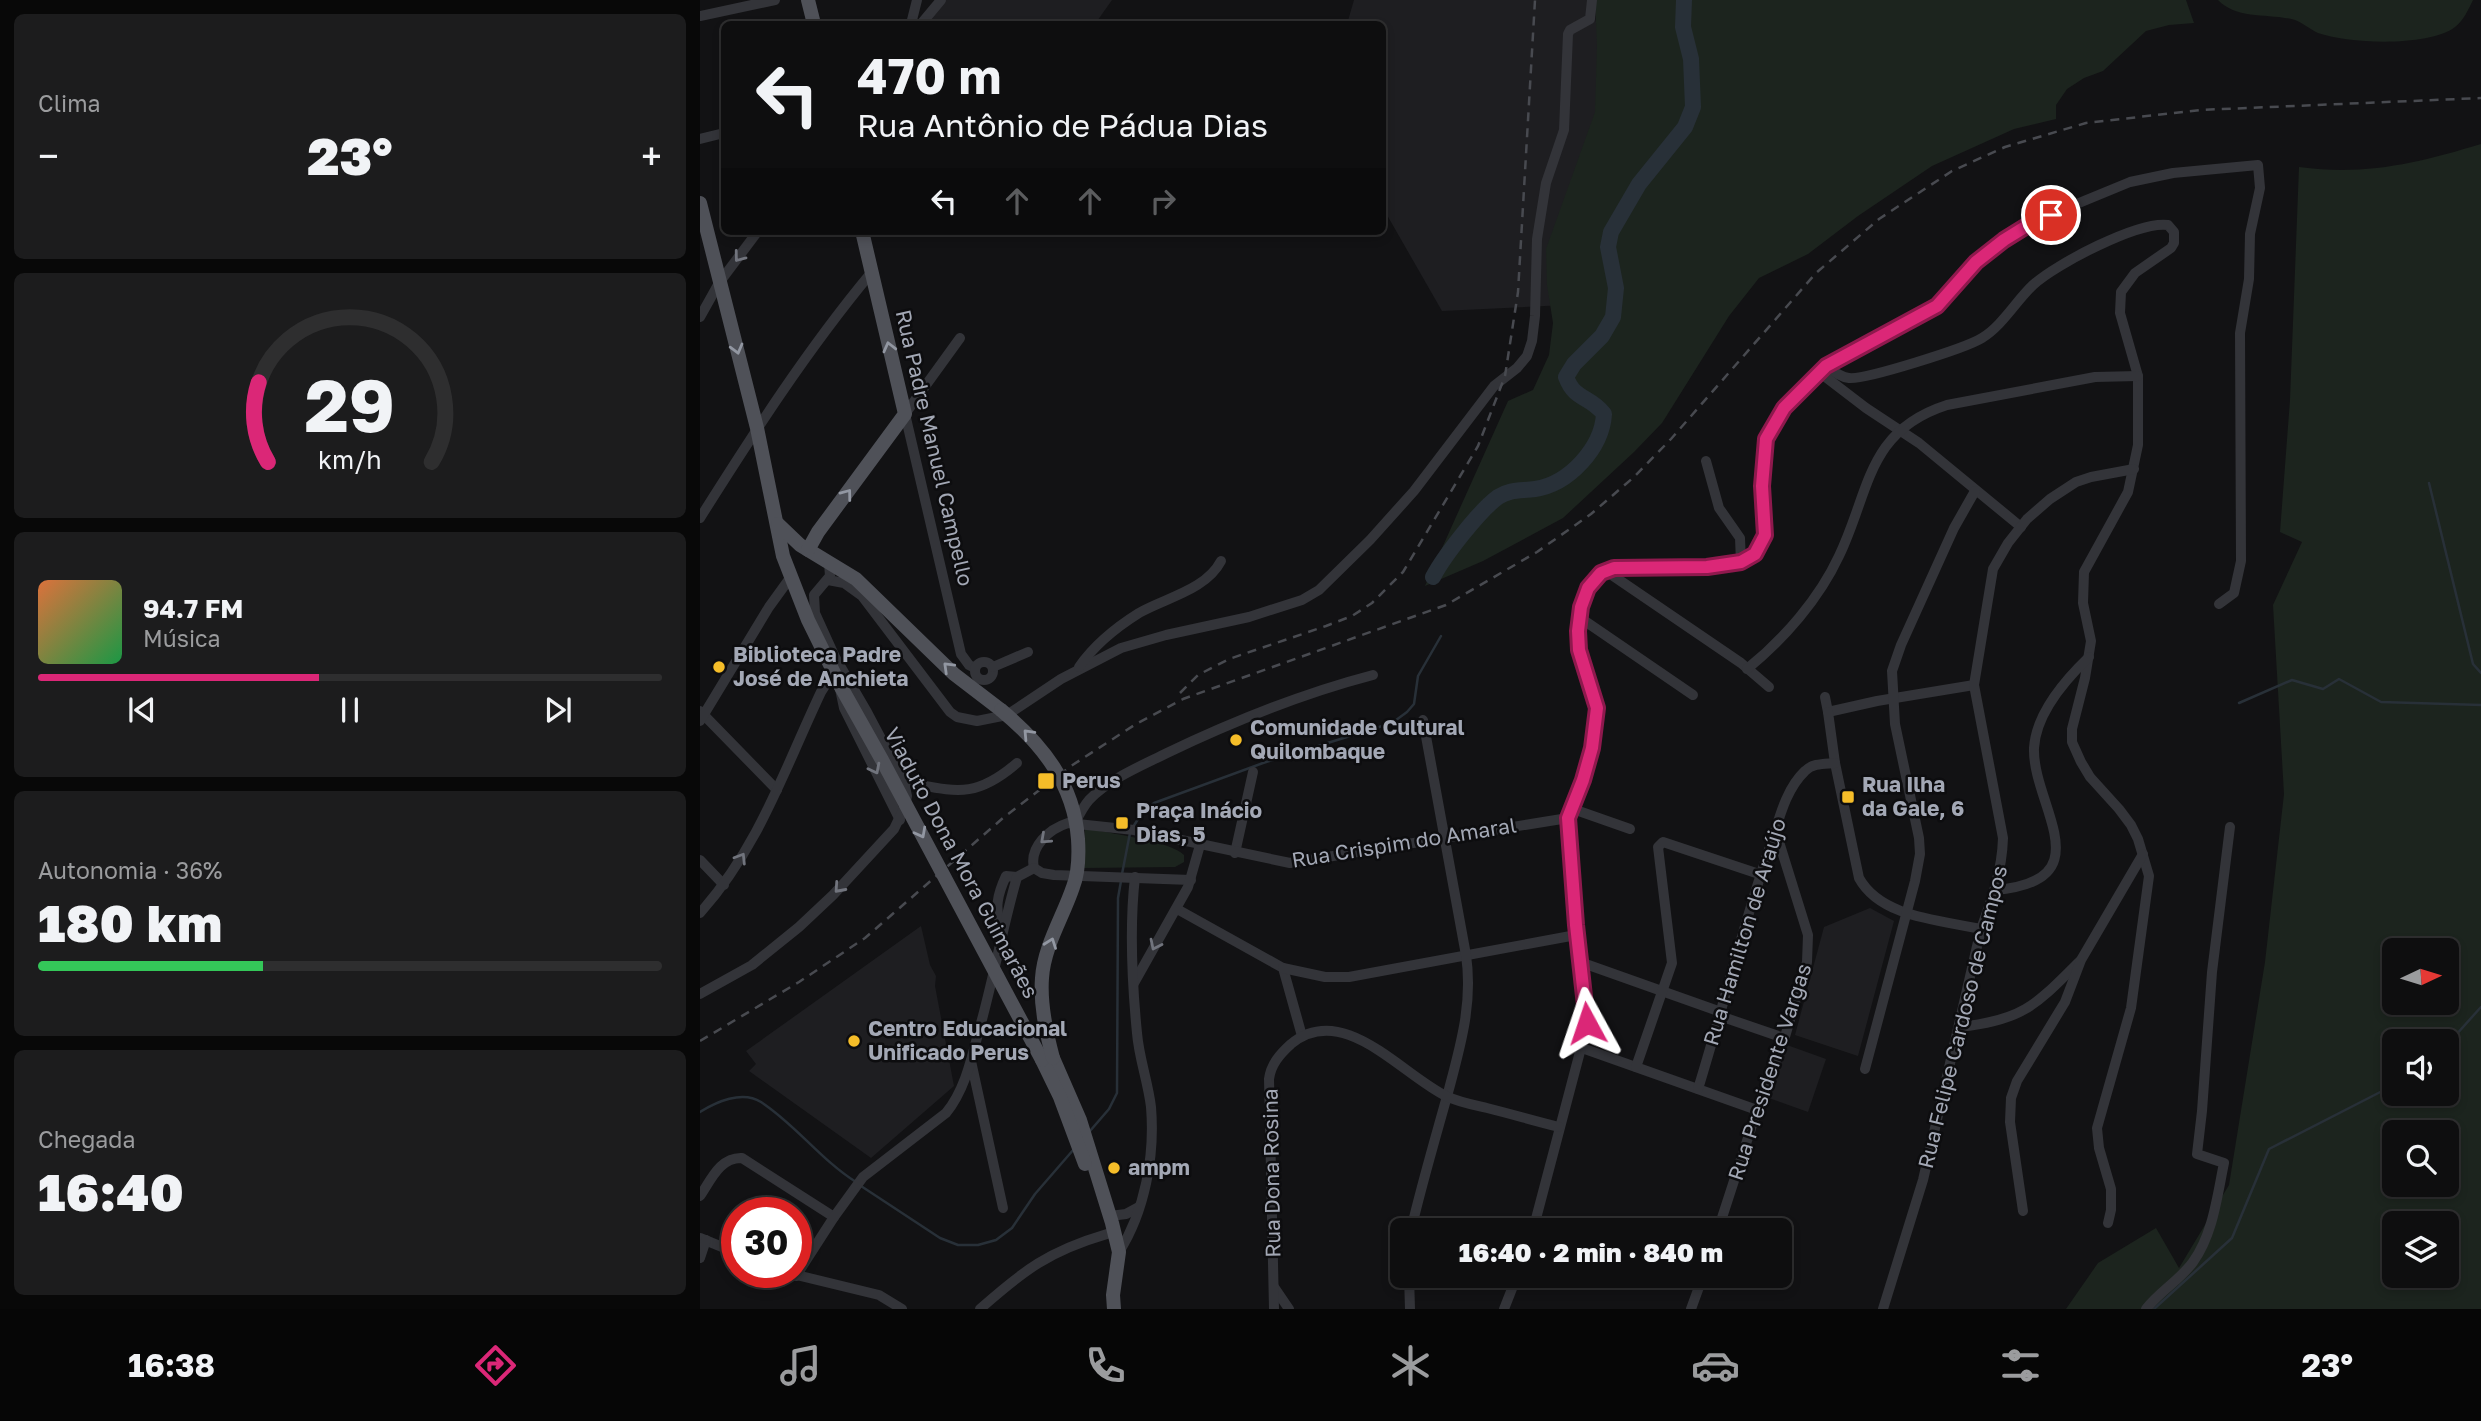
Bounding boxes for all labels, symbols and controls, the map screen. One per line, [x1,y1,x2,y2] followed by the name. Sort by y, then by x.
[857,46,1001,105] text: 470 m
[742,49,833,140] icon: left
[38,89,101,117] text: Clima
[857,106,1268,144] text: Rua Antônio de Pádua Dias
[307,124,393,186] text: 23°
[38,133,59,178] text: −
[641,133,662,178] text: +
[925,182,963,220] icon: left
[998,182,1036,220] icon: ahead
[1071,182,1109,220] icon: ahead
[1144,182,1182,220] icon: right
[2021,185,2081,245] pin
[2032,196,2070,234] icon: arrive
[735,250,747,262] one-way arrow
[891,307,979,588] street label: Rua Padre Manuel Campello
[883,341,897,353] one-way arrow
[729,343,743,355] one-way arrow
[305,361,395,448] text: 29
[318,443,382,474] text: km/h
[839,489,851,502] one-way arrow
[143,593,243,624] text: 94.7 FM
[143,624,221,652] text: Música
[733,641,909,691] place label: Biblioteca Padre José de Anchieta
[711,659,727,675] marker: Biblioteca Padre José de Anchieta
[943,663,956,676] one-way arrow
[123,691,161,729] icon: previous
[331,691,369,729] icon: pause
[539,691,577,729] icon: next
[1250,714,1465,764] place label: Comunidade Cultural Quilombaque
[879,723,1045,1003] street label: Viaduto Dona Mora Guimarães
[1023,729,1036,742] one-way arrow
[1228,732,1244,748] marker: Comunidade Cultural Quilombaque
[866,762,880,774] one-way arrow
[1062,767,1121,793] place label: Perus
[1036,771,1056,791] marker: Perus
[1862,771,1964,821] place label: Rua Ilha da Gale, 6
[1840,789,1856,805] marker: Rua Ilha da Gale, 6
[1136,797,1262,847] place label: Praça Inácio Dias, 5
[1290,811,1518,873] street label: Rua Crispim do Amaral
[1114,815,1130,831] marker: Praça Inácio Dias, 5
[1697,815,1791,1049] street label: Rua Hamilton de Araújo
[913,826,926,838] one-way arrow
[1040,830,1053,843] one-way arrow
[732,853,745,866] one-way arrow
[38,856,222,884] text: Autonomia · 36%
[1912,863,2012,1171] street label: Rua Felipe Cardoso de Campos
[834,880,847,893] one-way arrow
[38,891,222,953] text: 180 km
[1043,937,1057,949] one-way arrow
[1150,938,1164,950] one-way arrow
[2382,938,2459,1015] north arrow
[2382,938,2459,1288] map controls
[1722,960,1816,1183] street label: Rua Presidente Vargas
[1550,986,1624,1060] position arrow
[868,1015,1067,1065] place label: Centro Educacional Unificado Perus
[2382,1029,2459,1106] button: sound
[846,1033,862,1049] marker: Centro Educacional Unificado Perus
[1257,1088,1285,1258] street label: Rua Dona Rosina
[2382,1120,2459,1197] button: search
[38,1125,135,1153] text: Chegada
[1128,1154,1190,1180] place label: ampm
[38,1160,184,1222] text: 16:40
[1106,1160,1122,1176] marker: ampm
[721,1197,812,1288] speed limit sign: 30
[2382,1211,2459,1288] button: layers
[1459,1237,1723,1268] text: 16:40 · 2 min · 840 m
[471,1341,520,1390] icon: directions
[776,1341,825,1390] icon: music
[1081,1341,1130,1390] icon: phone
[1386,1341,1435,1390] icon: climate
[1691,1341,1740,1390] icon: car
[1996,1341,2045,1390] icon: filters
[128,1346,215,1384] text: 16:38
[2301,1346,2353,1384] text: 23°

